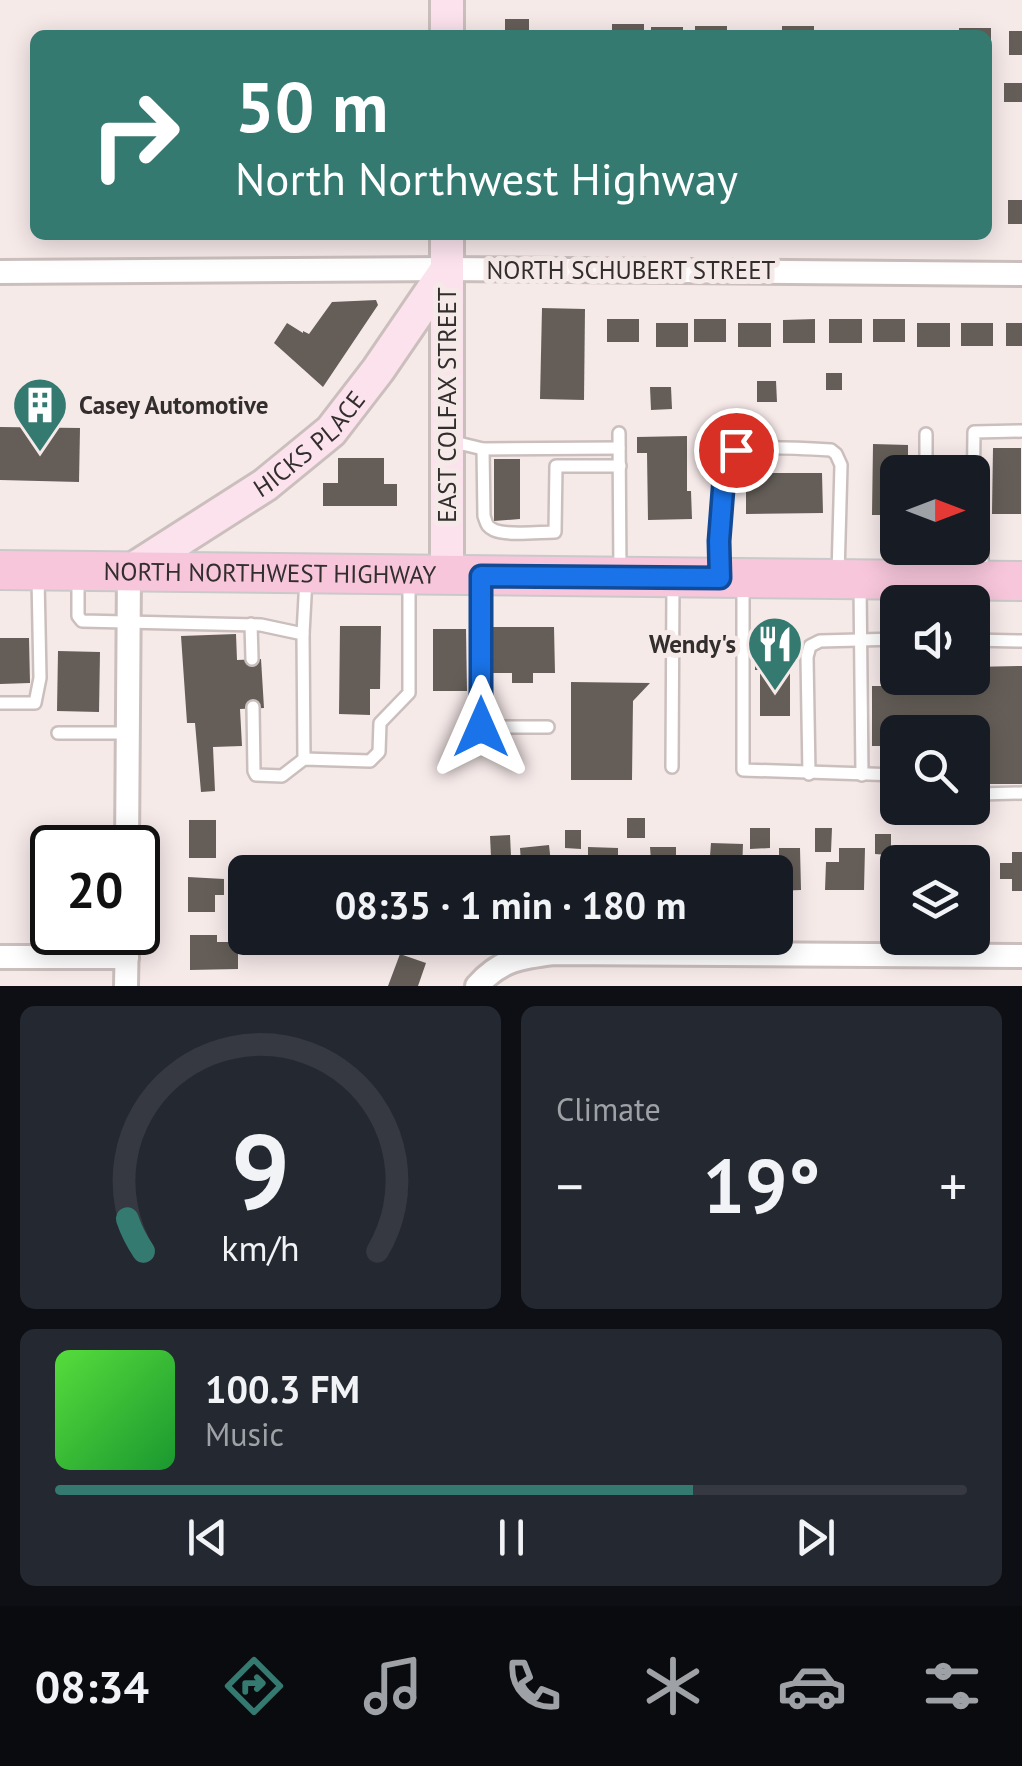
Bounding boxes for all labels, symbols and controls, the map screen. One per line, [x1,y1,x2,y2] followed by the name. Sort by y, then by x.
[235,61,388,151] text: 50 m
[70,70,200,200] icon: right
[235,149,738,207] text: North Northwest Highway
[487,254,776,286] street label: NORTH SCHUBERT STREET
[431,287,463,523] street label: EAST COLFAX STREET
[10,375,70,454] building icon: Casey Automotive
[247,384,372,504] street label: HICKS PLACE
[79,389,268,421] place label: Casey Automotive
[694,408,779,493] pin
[709,423,764,478] icon: arrive
[880,455,990,565] north arrow
[880,455,990,955] map controls
[103,555,437,591] street label: NORTH NORTHWEST HIGHWAY
[880,585,990,695] button: sound
[745,614,805,693] restaurant icon: Wendy's
[649,628,736,660] place label: Wendy's
[429,675,533,779] position arrow
[880,715,990,825] button: search
[30,825,160,955] speed limit sign: 20
[880,845,990,955] button: layers
[335,880,686,929] text: 08:35 · 1 min · 180 m
[556,1088,661,1130] text: Climate
[231,1103,290,1238] text: 9
[703,1137,820,1234] text: 19°
[556,1150,584,1221] text: −
[939,1150,967,1221] text: +
[221,1225,300,1271] text: km/h
[205,1364,360,1413] text: 100.3 FM
[205,1413,284,1455] text: Music
[180,1510,235,1565] icon: previous
[484,1510,539,1565] icon: pause
[788,1510,843,1565] icon: next
[219,1651,289,1721] icon: directions
[358,1651,428,1721] icon: music
[498,1651,568,1721] icon: phone
[638,1651,708,1721] icon: climate
[777,1651,847,1721] icon: car
[917,1651,987,1721] icon: filters
[35,1657,149,1715] text: 08:34

